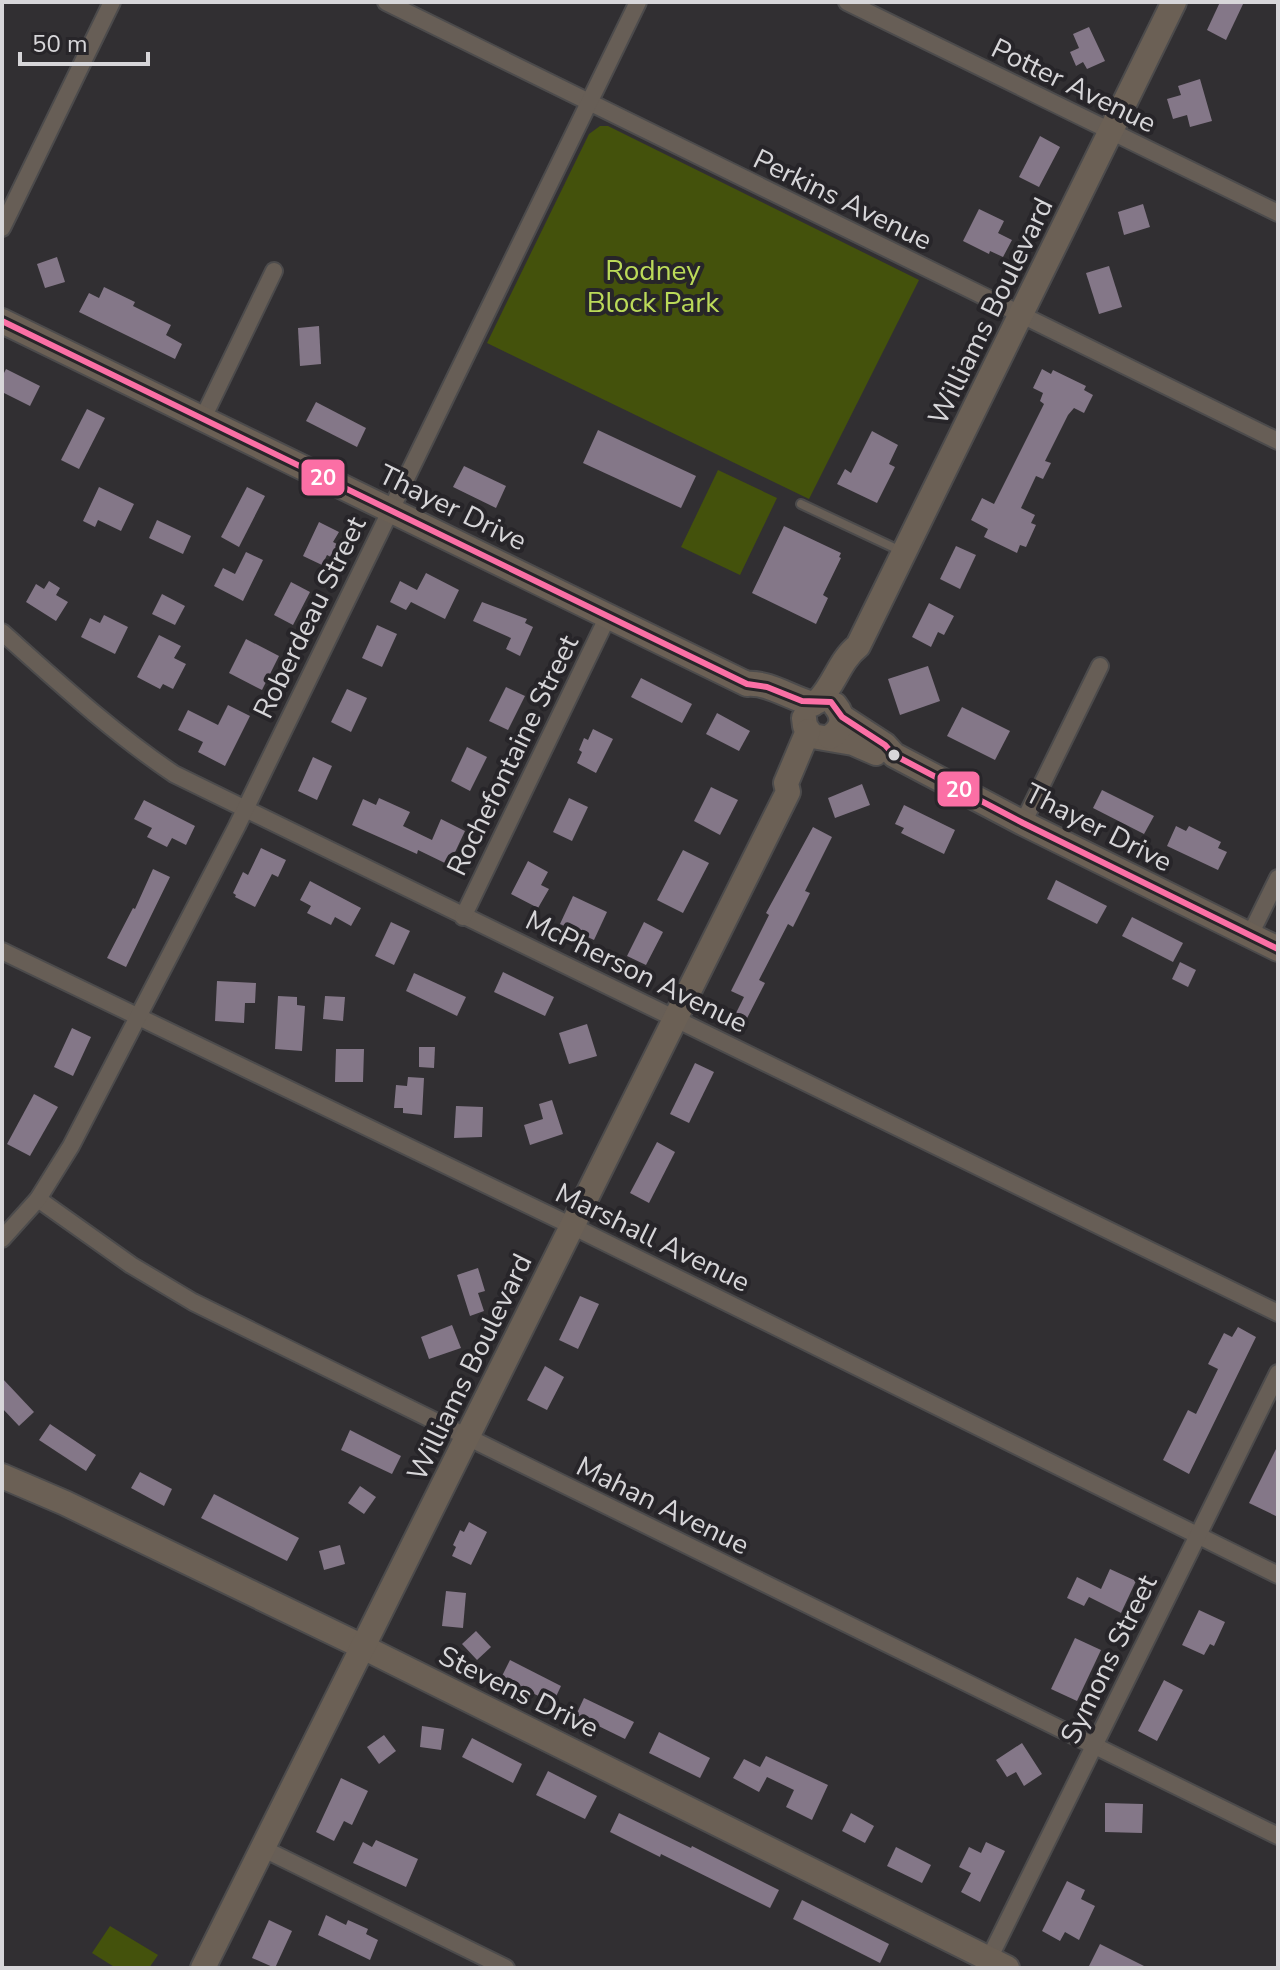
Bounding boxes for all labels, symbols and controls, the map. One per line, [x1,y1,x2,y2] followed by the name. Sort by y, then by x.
[20,16,148,66] scale bar
[32,28,88,60] text: 50 m
[985,30,1162,142] street label: Potter Avenue
[747,140,938,260] street label: Perkins Avenue
[919,192,1062,431] street label: Williams Boulevard
[587,252,720,322] park label: Rodney Block Park
[372,456,533,560] street label: Thayer Drive
[300,458,346,497] line badge: 20
[310,463,336,493] text: 20
[245,510,375,725] street label: Roberdeau Street
[438,628,588,882] street label: Rochefontaine Street
[886,747,902,763] unlabelled marker
[936,770,981,808] line badge: 20
[946,775,972,805] text: 20
[1019,775,1179,881] street label: Thayer Drive
[519,902,754,1042] street label: McPherson Avenue
[549,1174,756,1301] street label: Marshall Avenue
[398,1248,541,1487] street label: Williams Boulevard
[570,1448,755,1564] street label: Mahan Avenue
[1052,1568,1166,1750] street label: Symons Street
[432,1637,605,1747] street label: Stevens Drive

